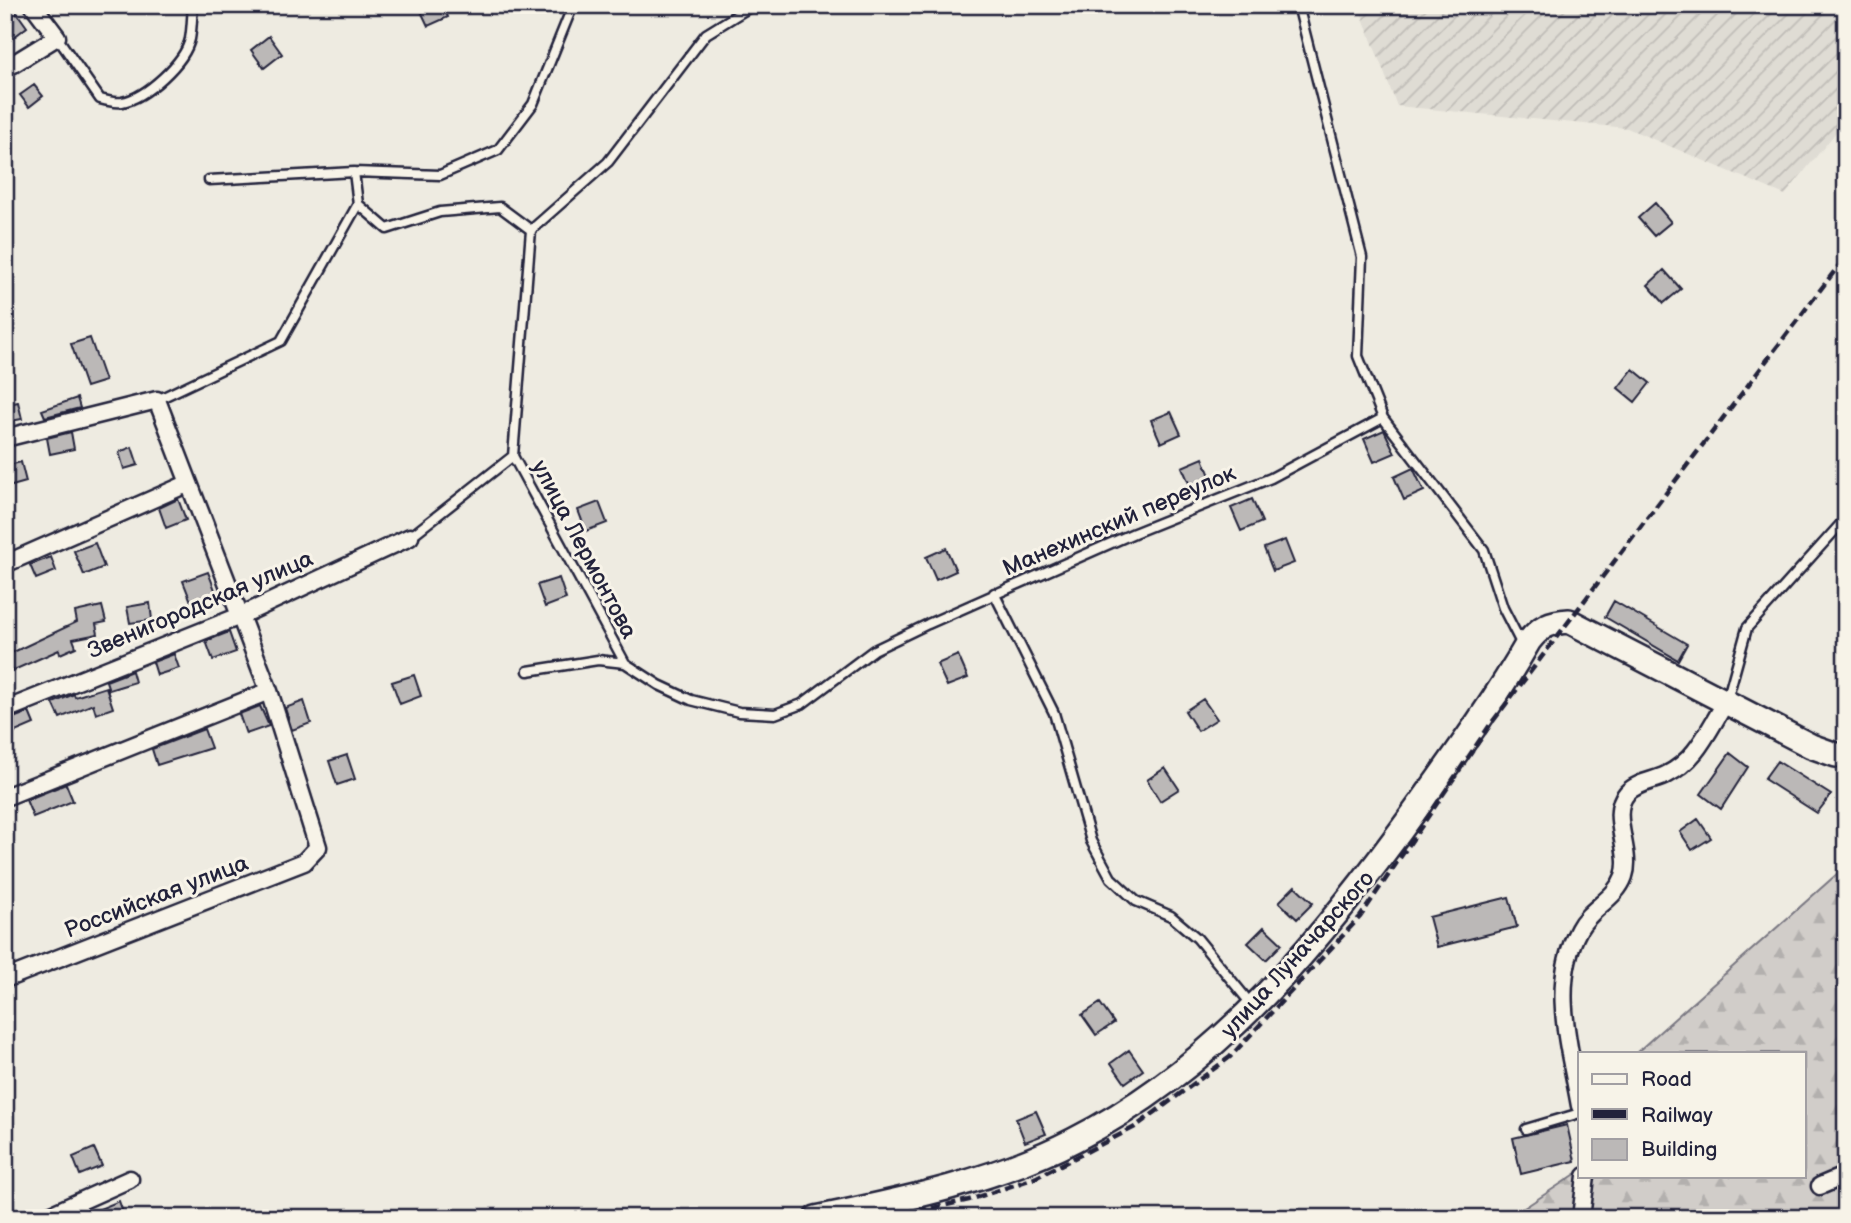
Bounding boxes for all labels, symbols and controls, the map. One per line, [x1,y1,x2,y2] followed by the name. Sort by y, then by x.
[525,455,643,644] street label: улица Лермонтова
[999,459,1241,583] street label: Манехинский переулок
[83,545,318,665] street label: Звенигородская улица
[61,849,253,945] street label: Российская улица
[1215,865,1380,1044] street label: улица Луначарского
[1578,1052,1806,1178] legend
[1641,1067,1692,1092] text: Road
[1641,1103,1713,1128] text: Railway
[1641,1137,1717,1162] text: Building

